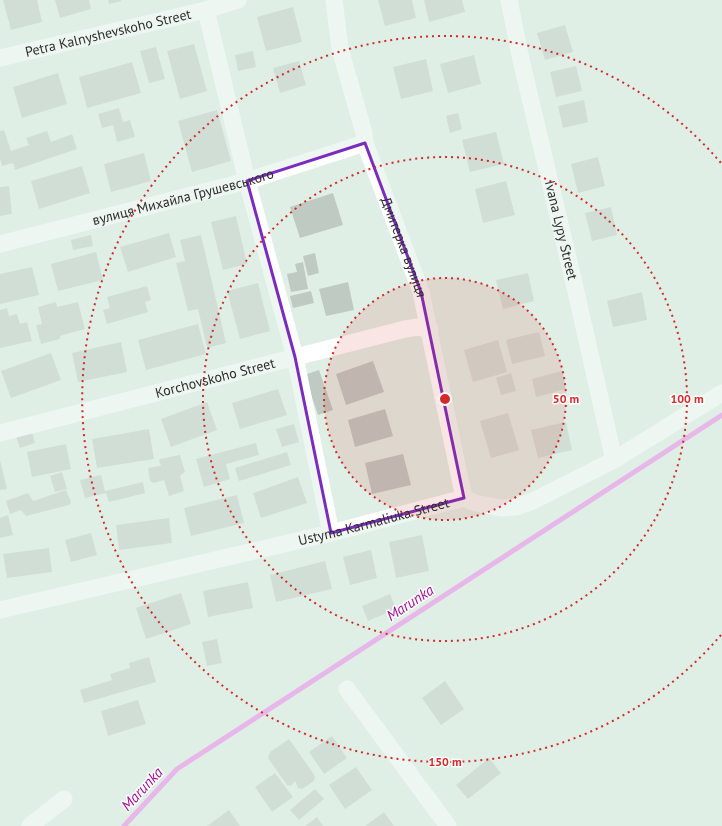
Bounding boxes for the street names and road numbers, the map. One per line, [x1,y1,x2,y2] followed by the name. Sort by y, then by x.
[23,5,193,61] street label: Petra Kalnyshevskoho Street
[90,164,276,229] street label: вулиця Михайла Грушевського
[541,179,582,282] street label: Ivana Lypy Street
[377,194,431,299] street label: Дмитерка вулиця
[153,354,277,402] street label: Korchovskoho Street
[296,493,451,549] street label: Ustyma Karmaliuka Street

